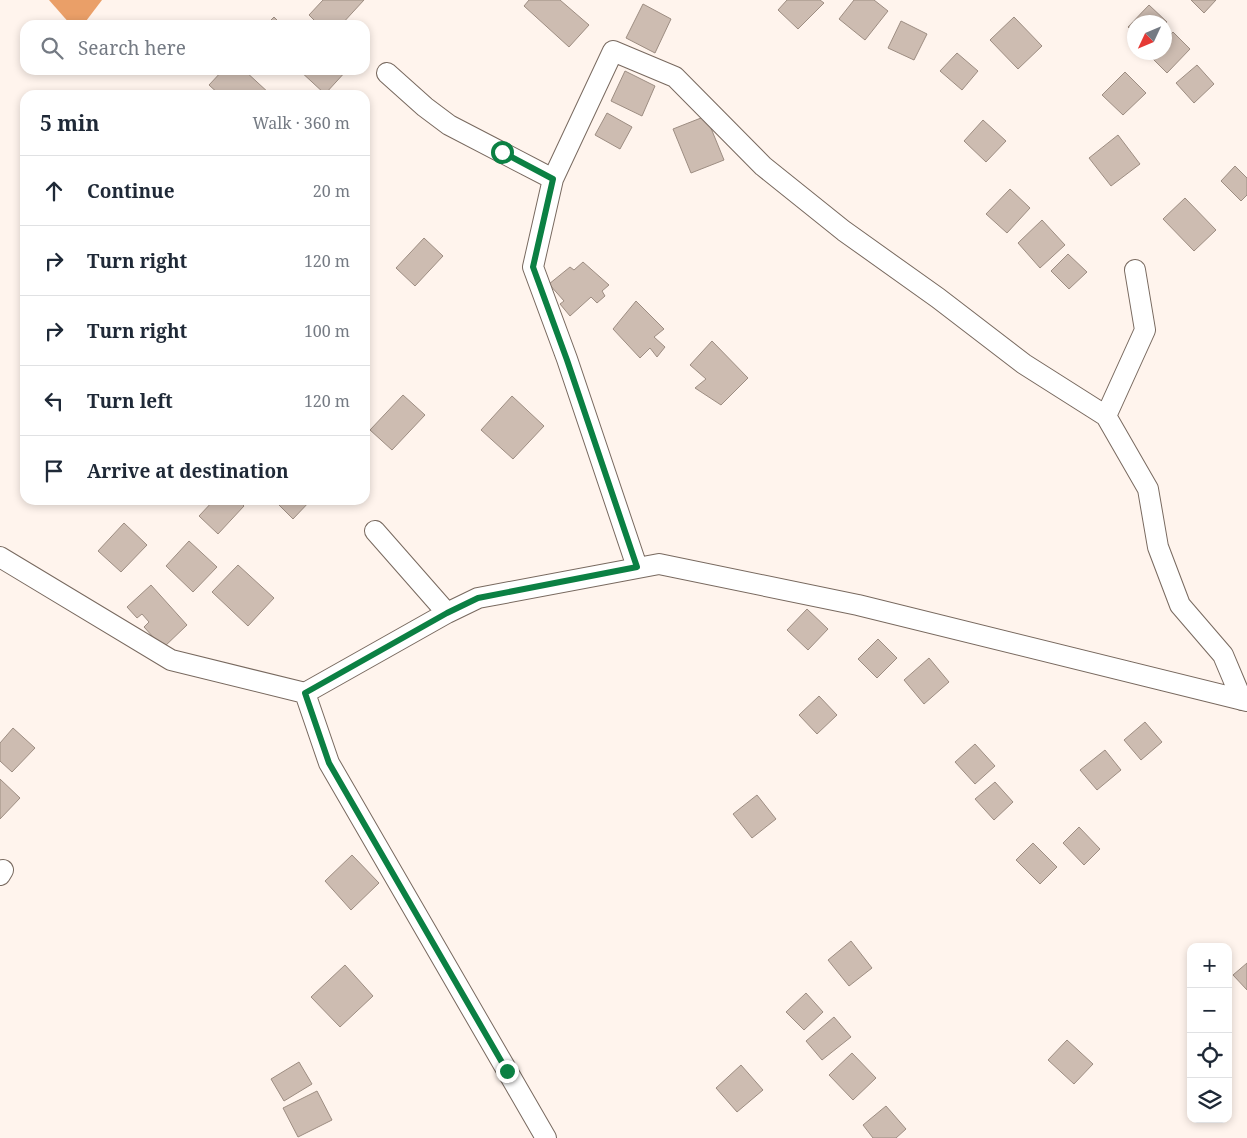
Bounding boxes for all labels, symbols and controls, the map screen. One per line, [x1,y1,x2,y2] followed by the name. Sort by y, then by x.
[1127,15,1172,60] north arrow
[20,20,370,75] search box
[38,34,66,62] icon: search
[78,35,186,61] text: Search here
[40,109,99,137] text: 5 min
[253,112,350,134] text: Walk · 360 m
[491,141,514,164] route start
[40,177,68,205] icon: ahead
[87,178,175,204] text: Continue
[313,180,350,202] text: 20 m
[40,247,68,275] icon: right
[87,248,187,274] text: Turn right
[304,250,350,272] text: 120 m
[40,317,68,345] icon: right
[87,318,187,344] text: Turn right
[304,320,350,342] text: 100 m
[40,387,68,415] icon: left
[87,388,173,414] text: Turn left
[304,390,350,412] text: 120 m
[40,457,68,485] icon: arrive
[87,458,289,484] text: Arrive at destination
[1187,943,1232,1123] map controls
[1187,943,1232,988] button: +
[1187,988,1232,1033] button: −
[1187,1033,1232,1078] button: locate
[496,1060,519,1083] route end
[1187,1078,1232,1123] button: layers

